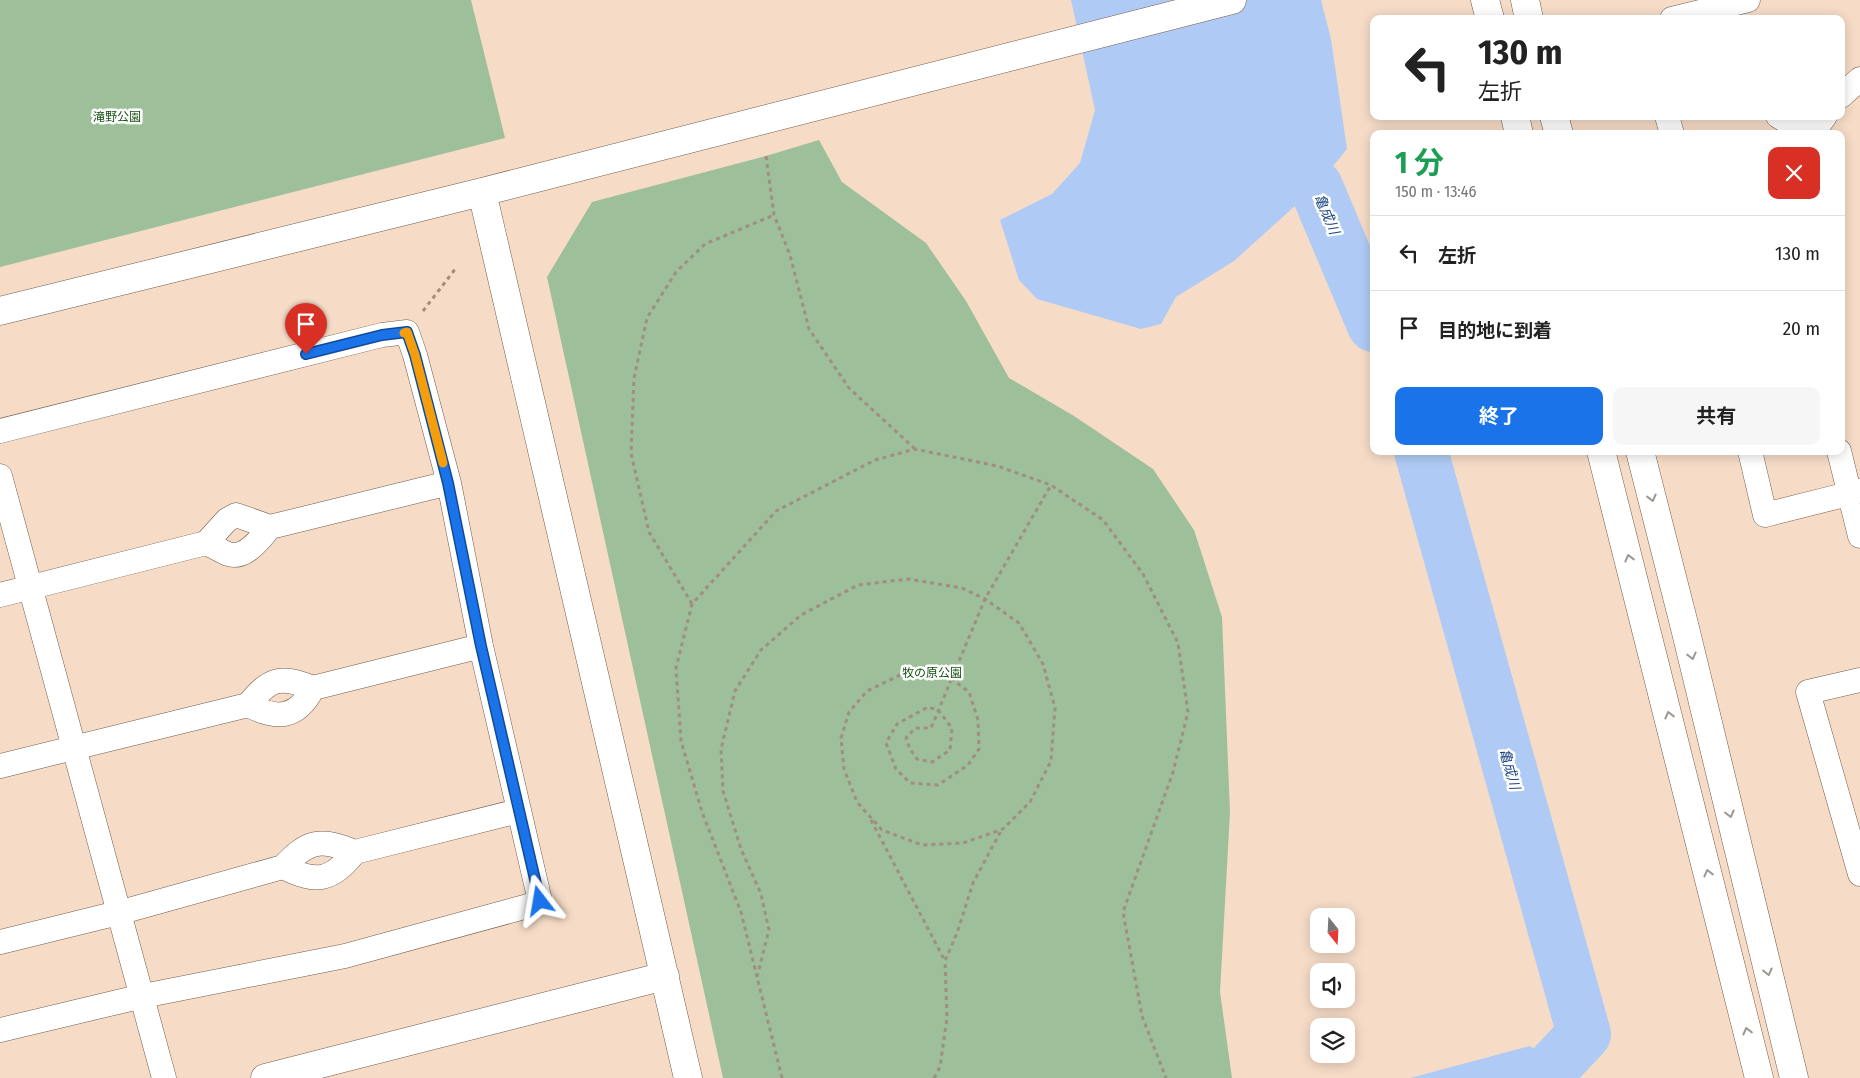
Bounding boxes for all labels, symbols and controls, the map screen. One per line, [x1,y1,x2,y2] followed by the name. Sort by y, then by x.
[1478,31,1562,73] text: 130 m
[1395,35,1460,100] icon: left
[1478,78,1522,105] text: 左折
[93,110,141,124] park label: 滝野公園
[1395,145,1444,181] text: 1 分
[1768,147,1820,199] button: close
[1395,182,1476,201] text: 150 m · 13:46
[1311,192,1343,239] water label: 亀成川
[1395,239,1423,267] icon: left
[1775,242,1820,265] text: 130 m
[1438,244,1476,267] text: 左折
[285,303,327,354] pin
[292,310,320,338] icon: arrive
[1395,314,1423,342] icon: arrive
[1783,317,1820,340] text: 20 m
[1438,319,1552,342] text: 目的地に到着
[1395,387,1603,445] button: 終了
[1613,387,1820,445] button: 共有
[1646,494,1657,503] one-way arrow
[1624,553,1635,562] one-way arrow
[1686,652,1697,661] one-way arrow
[902,666,962,680] park label: 牧の原公園
[1664,711,1675,720] one-way arrow
[1496,747,1524,794] water label: 亀成川
[1724,809,1735,818] one-way arrow
[1703,868,1714,877] one-way arrow
[513,874,565,926] position arrow
[1310,908,1355,952] north arrow
[1310,908,1355,1063] map controls
[1310,963,1355,1008] button: sound
[1762,967,1773,976] one-way arrow
[1310,1018,1355,1063] button: layers
[1742,1026,1753,1035] one-way arrow

